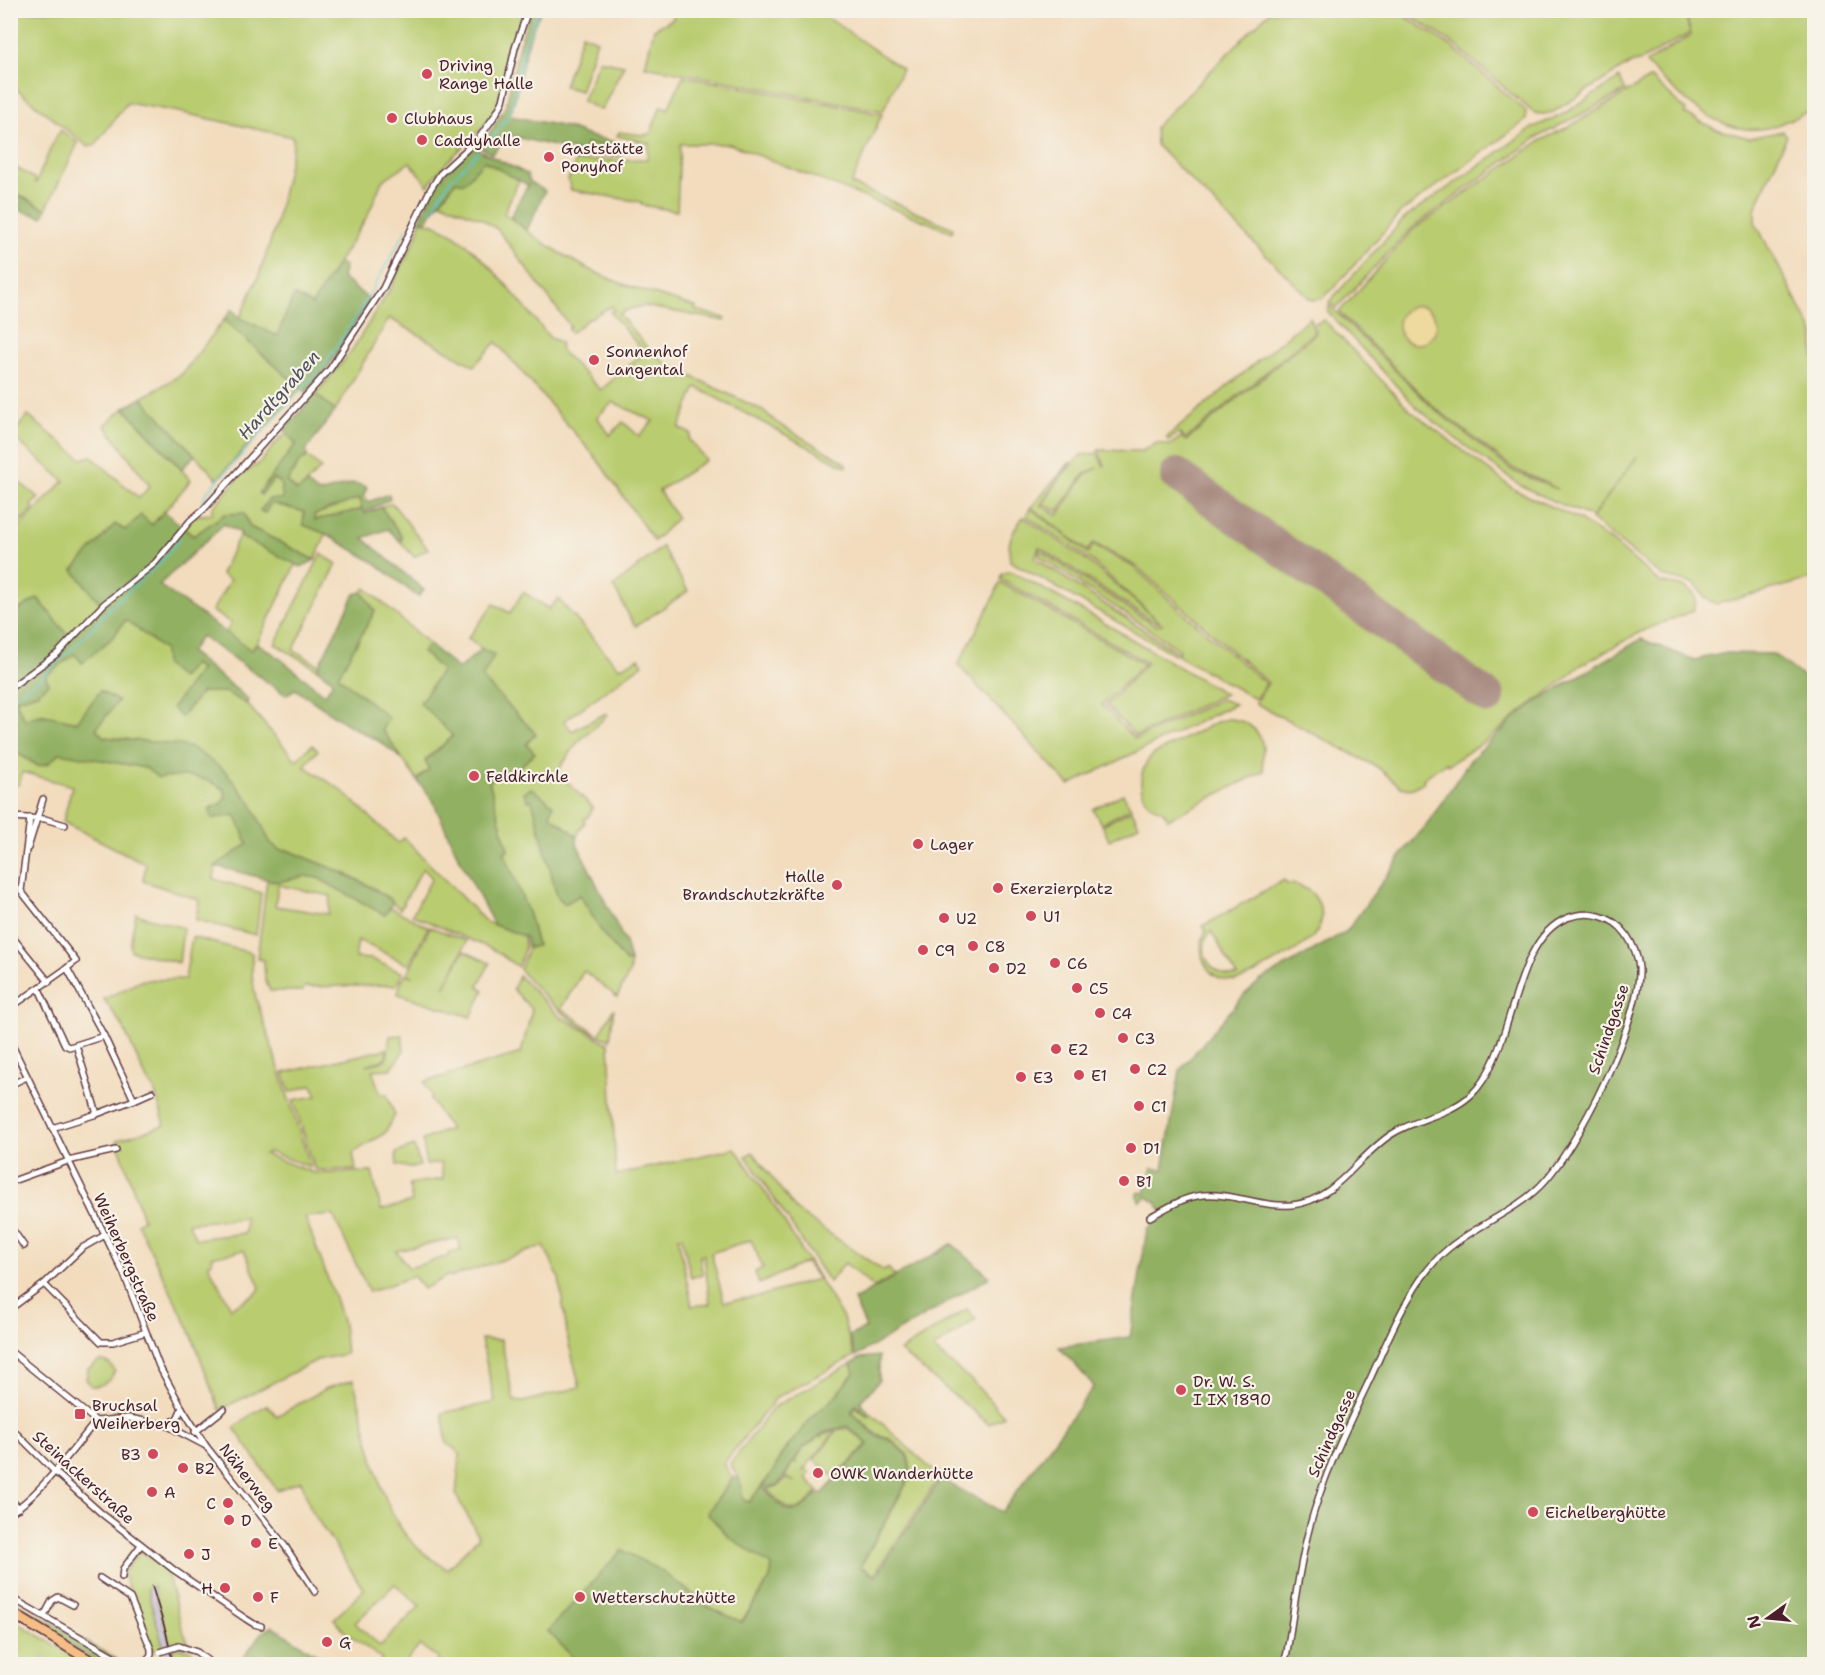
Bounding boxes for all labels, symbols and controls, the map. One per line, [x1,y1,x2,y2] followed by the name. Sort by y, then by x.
[439,55,533,94] place label: Driving Range Halle
[420,67,434,81] marker: Driving Range Halle
[404,108,473,129] place label: Clubhaus
[385,111,399,125] marker: Clubhaus
[434,130,521,151] place label: Caddyhalle
[415,133,429,147] marker: Caddyhalle
[561,138,644,177] place label: Gaststätte Ponyhof
[542,150,556,164] marker: Gaststätte Ponyhof
[606,341,689,380] place label: Sonnenhof Langental
[233,345,325,445] water label: Hardtgraben
[587,353,601,367] marker: Sonnenhof Langental
[486,766,569,787] place label: Feldkirchle
[467,769,481,783] marker: Feldkirchle
[930,834,974,855] place label: Lager
[911,837,925,851] marker: Lager
[682,866,825,905] place label: Halle Brandschutzkräfte
[830,878,844,892] marker: Halle Brandschutzkräfte
[1010,878,1113,899] place label: Exerzierplatz
[991,881,1005,895] marker: Exerzierplatz
[1043,906,1060,927] place label: U1
[956,908,977,929] place label: U2
[1024,909,1038,923] marker: U1
[937,911,951,925] marker: U2
[985,936,1006,957] place label: C8
[966,939,980,953] marker: C8
[935,940,955,961] place label: C9
[916,943,930,957] marker: C9
[1067,953,1088,974] place label: C6
[1048,956,1062,970] marker: C6
[1006,958,1027,979] place label: D2
[987,961,1001,975] marker: D2
[1089,978,1109,999] place label: C5
[1070,981,1084,995] marker: C5
[1583,981,1634,1077] street label: Schindgasse
[1112,1003,1132,1024] place label: C4
[1093,1006,1107,1020] marker: C4
[1135,1028,1155,1049] place label: C3
[1116,1031,1130,1045] marker: C3
[1068,1039,1089,1060] place label: E2
[1049,1042,1063,1056] marker: E2
[1147,1059,1167,1080] place label: C2
[1128,1062,1142,1076] marker: C2
[1091,1065,1107,1086] place label: E1
[1033,1067,1054,1088] place label: E3
[1072,1068,1086,1082] marker: E1
[1014,1070,1028,1084] marker: E3
[1151,1096,1167,1117] place label: C1
[1132,1099,1146,1113] marker: C1
[1143,1138,1160,1159] place label: D1
[1124,1141,1138,1155] marker: D1
[1136,1171,1152,1192] place label: B1
[1117,1174,1131,1188] marker: B1
[89,1190,164,1325] street label: Weiherbergstraße
[1193,1371,1271,1410] place label: Dr. W. S. I IX 1890
[1174,1383,1188,1397] marker: Dr. W. S. I IX 1890
[1303,1386,1360,1481] street label: Schindgasse
[92,1395,180,1434] place label: Bruchsal Weiherberg
[73,1407,87,1421] marker: Bruchsal Weiherberg
[28,1426,139,1529] street label: Steinackerstraße
[215,1439,281,1516] street label: Näherweg
[121,1444,141,1465] place label: B3
[146,1447,160,1461] marker: B3
[195,1458,215,1479] place label: B2
[176,1461,190,1475] marker: B2
[830,1463,974,1484] place label: OWK Wanderhütte
[811,1466,825,1480] marker: OWK Wanderhütte
[164,1482,176,1503] place label: A
[145,1485,159,1499] marker: A
[206,1493,216,1514] place label: C
[221,1496,235,1510] marker: C
[1545,1502,1666,1523] place label: Eichelberghütte
[1526,1505,1540,1519] marker: Eichelberghütte
[241,1510,252,1531] place label: D
[222,1513,236,1527] marker: D
[268,1533,278,1554] place label: E
[249,1536,263,1550] marker: E
[201,1544,211,1565] place label: J
[182,1547,196,1561] marker: J
[201,1578,213,1599] place label: H
[218,1581,232,1595] marker: H
[270,1587,279,1608] place label: F
[592,1587,736,1608] place label: Wetterschutzhütte
[1738,1588,1798,1648] north arrow
[251,1590,265,1604] marker: F
[573,1590,587,1604] marker: Wetterschutzhütte
[1742,1613,1766,1631] text: N
[339,1632,351,1653] place label: G
[320,1635,334,1649] marker: G

